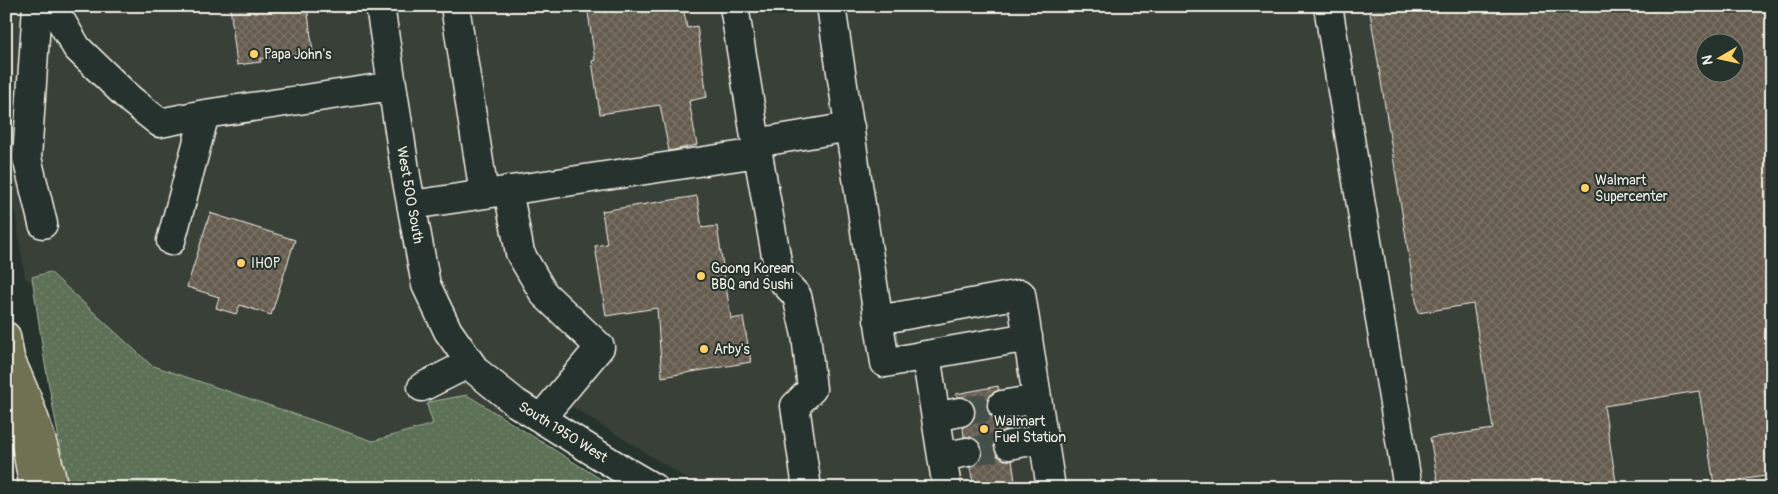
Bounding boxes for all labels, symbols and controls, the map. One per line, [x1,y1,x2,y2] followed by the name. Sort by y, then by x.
[1696,32,1746,82] north arrow
[264,46,332,63] place label: Papa John's
[248,48,260,60] marker: Papa John's
[1699,54,1717,66] text: N
[393,145,427,245] street label: West 500 South
[1595,172,1668,205] place label: Walmart Supercenter
[1579,182,1591,194] marker: Walmart Supercenter
[251,255,281,272] place label: IHOP
[235,257,247,269] marker: IHOP
[711,260,795,293] place label: Goong Korean BBQ and Sushi
[695,270,707,282] marker: Goong Korean BBQ and Sushi
[714,341,750,358] place label: Arby's
[698,343,710,355] marker: Arby's
[515,398,611,466] street label: South 1950 West
[994,413,1066,446] place label: Walmart Fuel Station
[978,423,990,435] marker: Walmart Fuel Station

